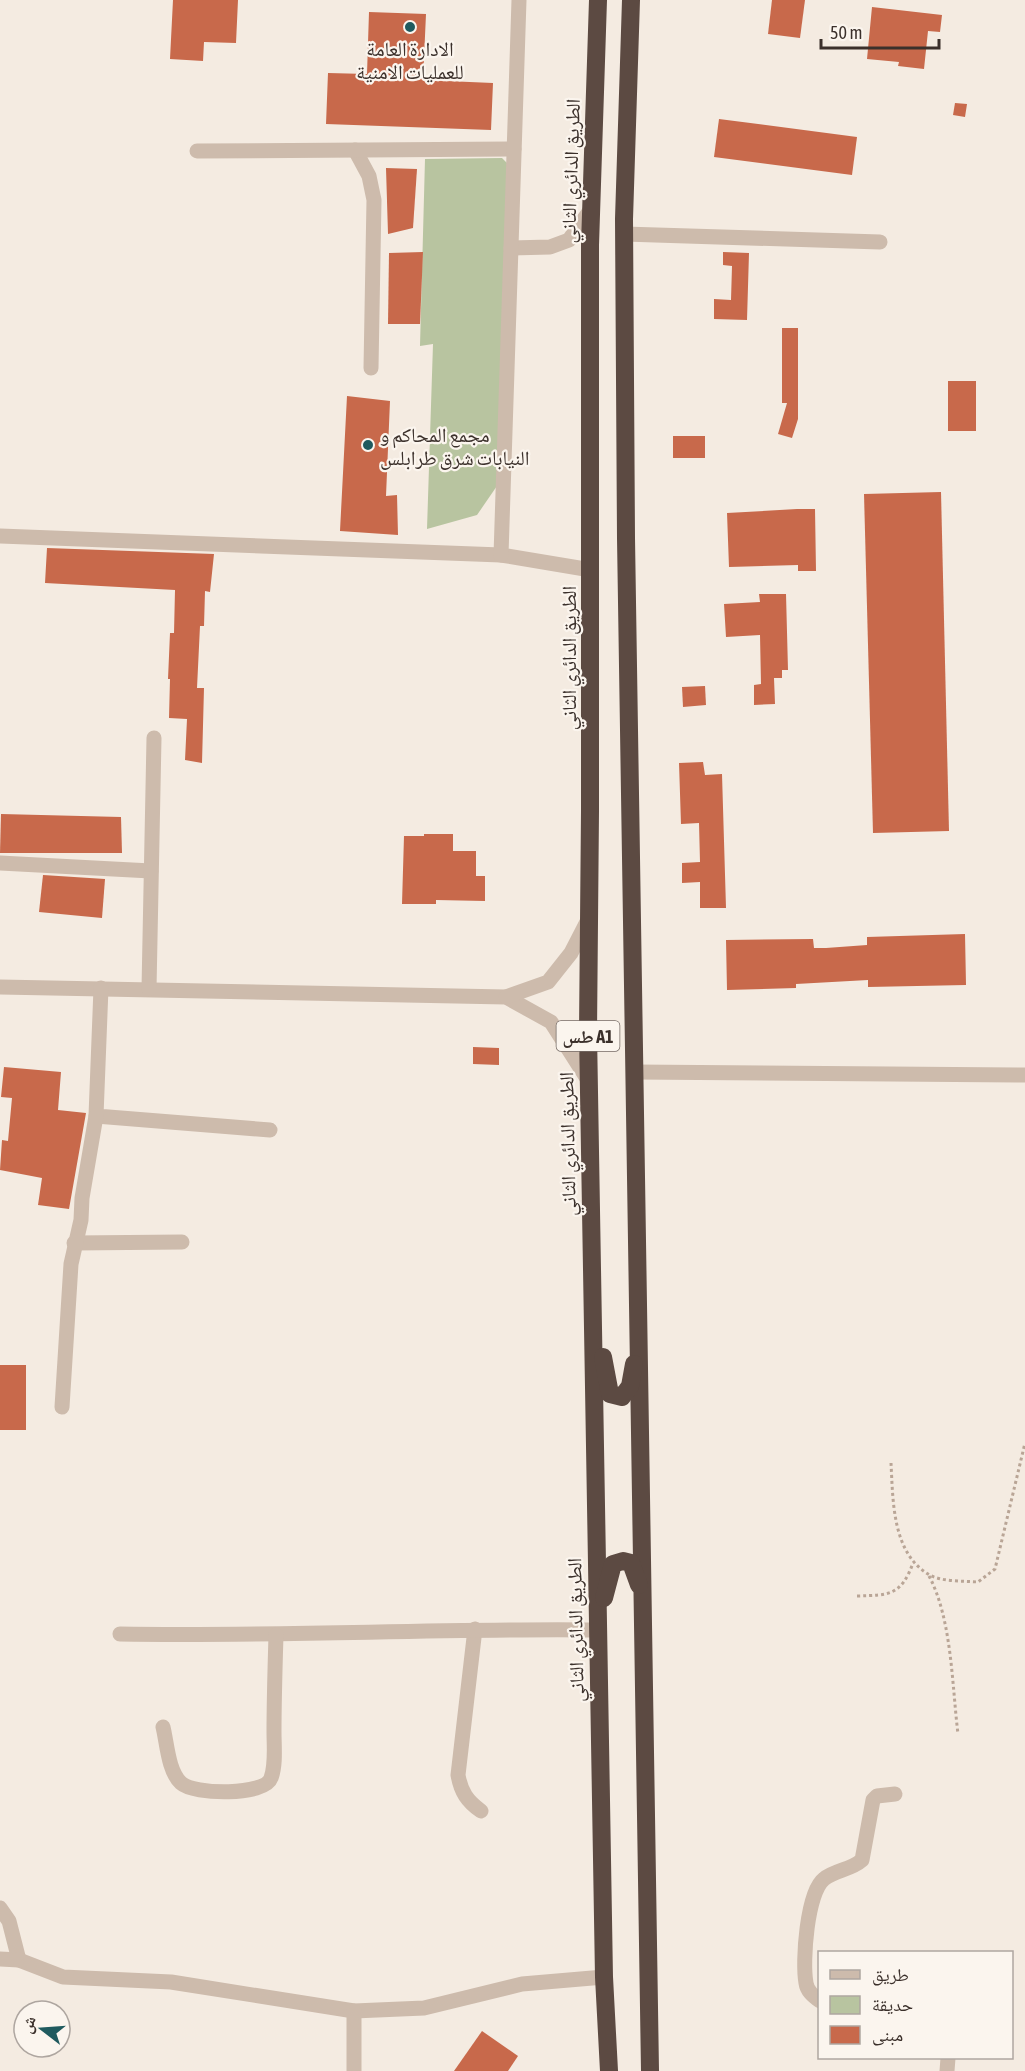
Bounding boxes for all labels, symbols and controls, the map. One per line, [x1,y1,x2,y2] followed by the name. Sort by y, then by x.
[821,12,940,50] scale bar
[403,20,417,34] marker: الادارة العامة للعمليات الامنية
[830,22,862,43] text: 50 m
[356,37,464,83] place label: الادارة العامة للعمليات الامنية
[556,98,589,244] street label: الطريق الدائري الثاني
[380,423,530,470] place label: مجمع المحاكم و النيابات شرق طرابلس
[361,438,375,452] marker: مجمع المحاكم و النيابات شرق طرابلس
[557,586,585,730] street label: الطريق الدائري الثاني
[556,1021,620,1051] road number: طس A1
[554,1071,585,1216] street label: الطريق الدائري الثاني
[562,1557,593,1702] street label: الطريق الدائري الثاني
[818,1951,1013,2059] legend
[872,1964,909,1986] text: طريق
[872,1994,913,2015] text: حديقة
[12,1999,72,2059] north arrow
[17,2014,40,2036] text: ش
[872,2024,903,2046] text: مبنى

